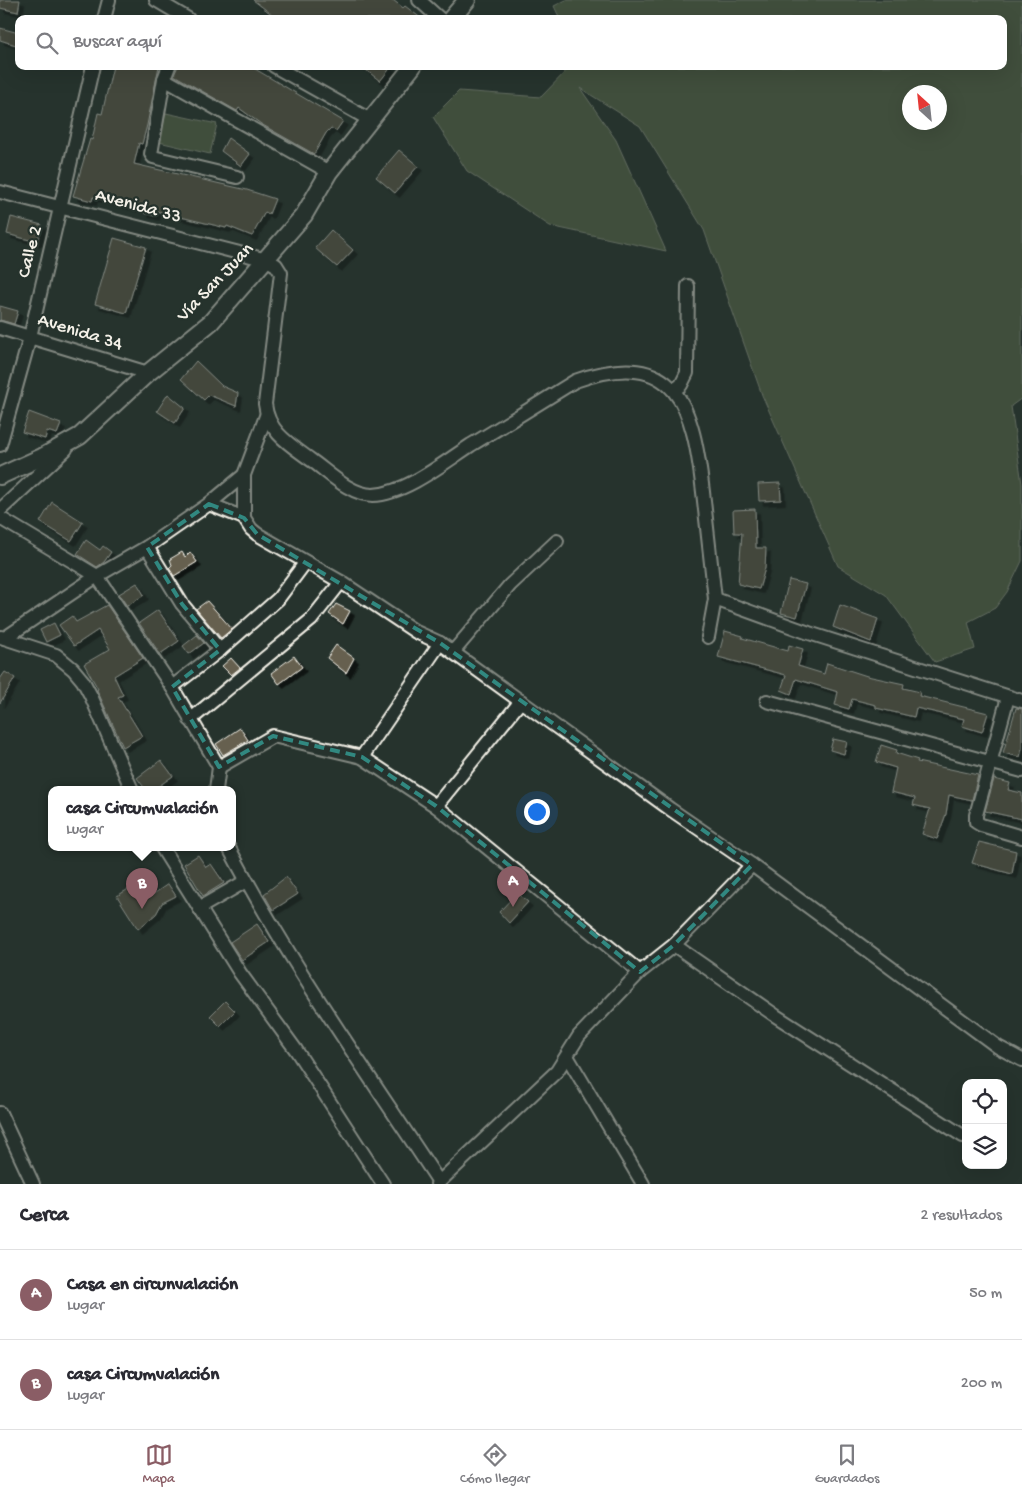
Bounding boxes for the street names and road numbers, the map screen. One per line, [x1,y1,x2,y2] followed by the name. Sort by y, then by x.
[92,184,184,230] street label: Avenida 33
[13,224,49,280] street label: Calle 2
[172,239,259,328] street label: Vía San Juan
[35,309,125,357] street label: Avenida 34

